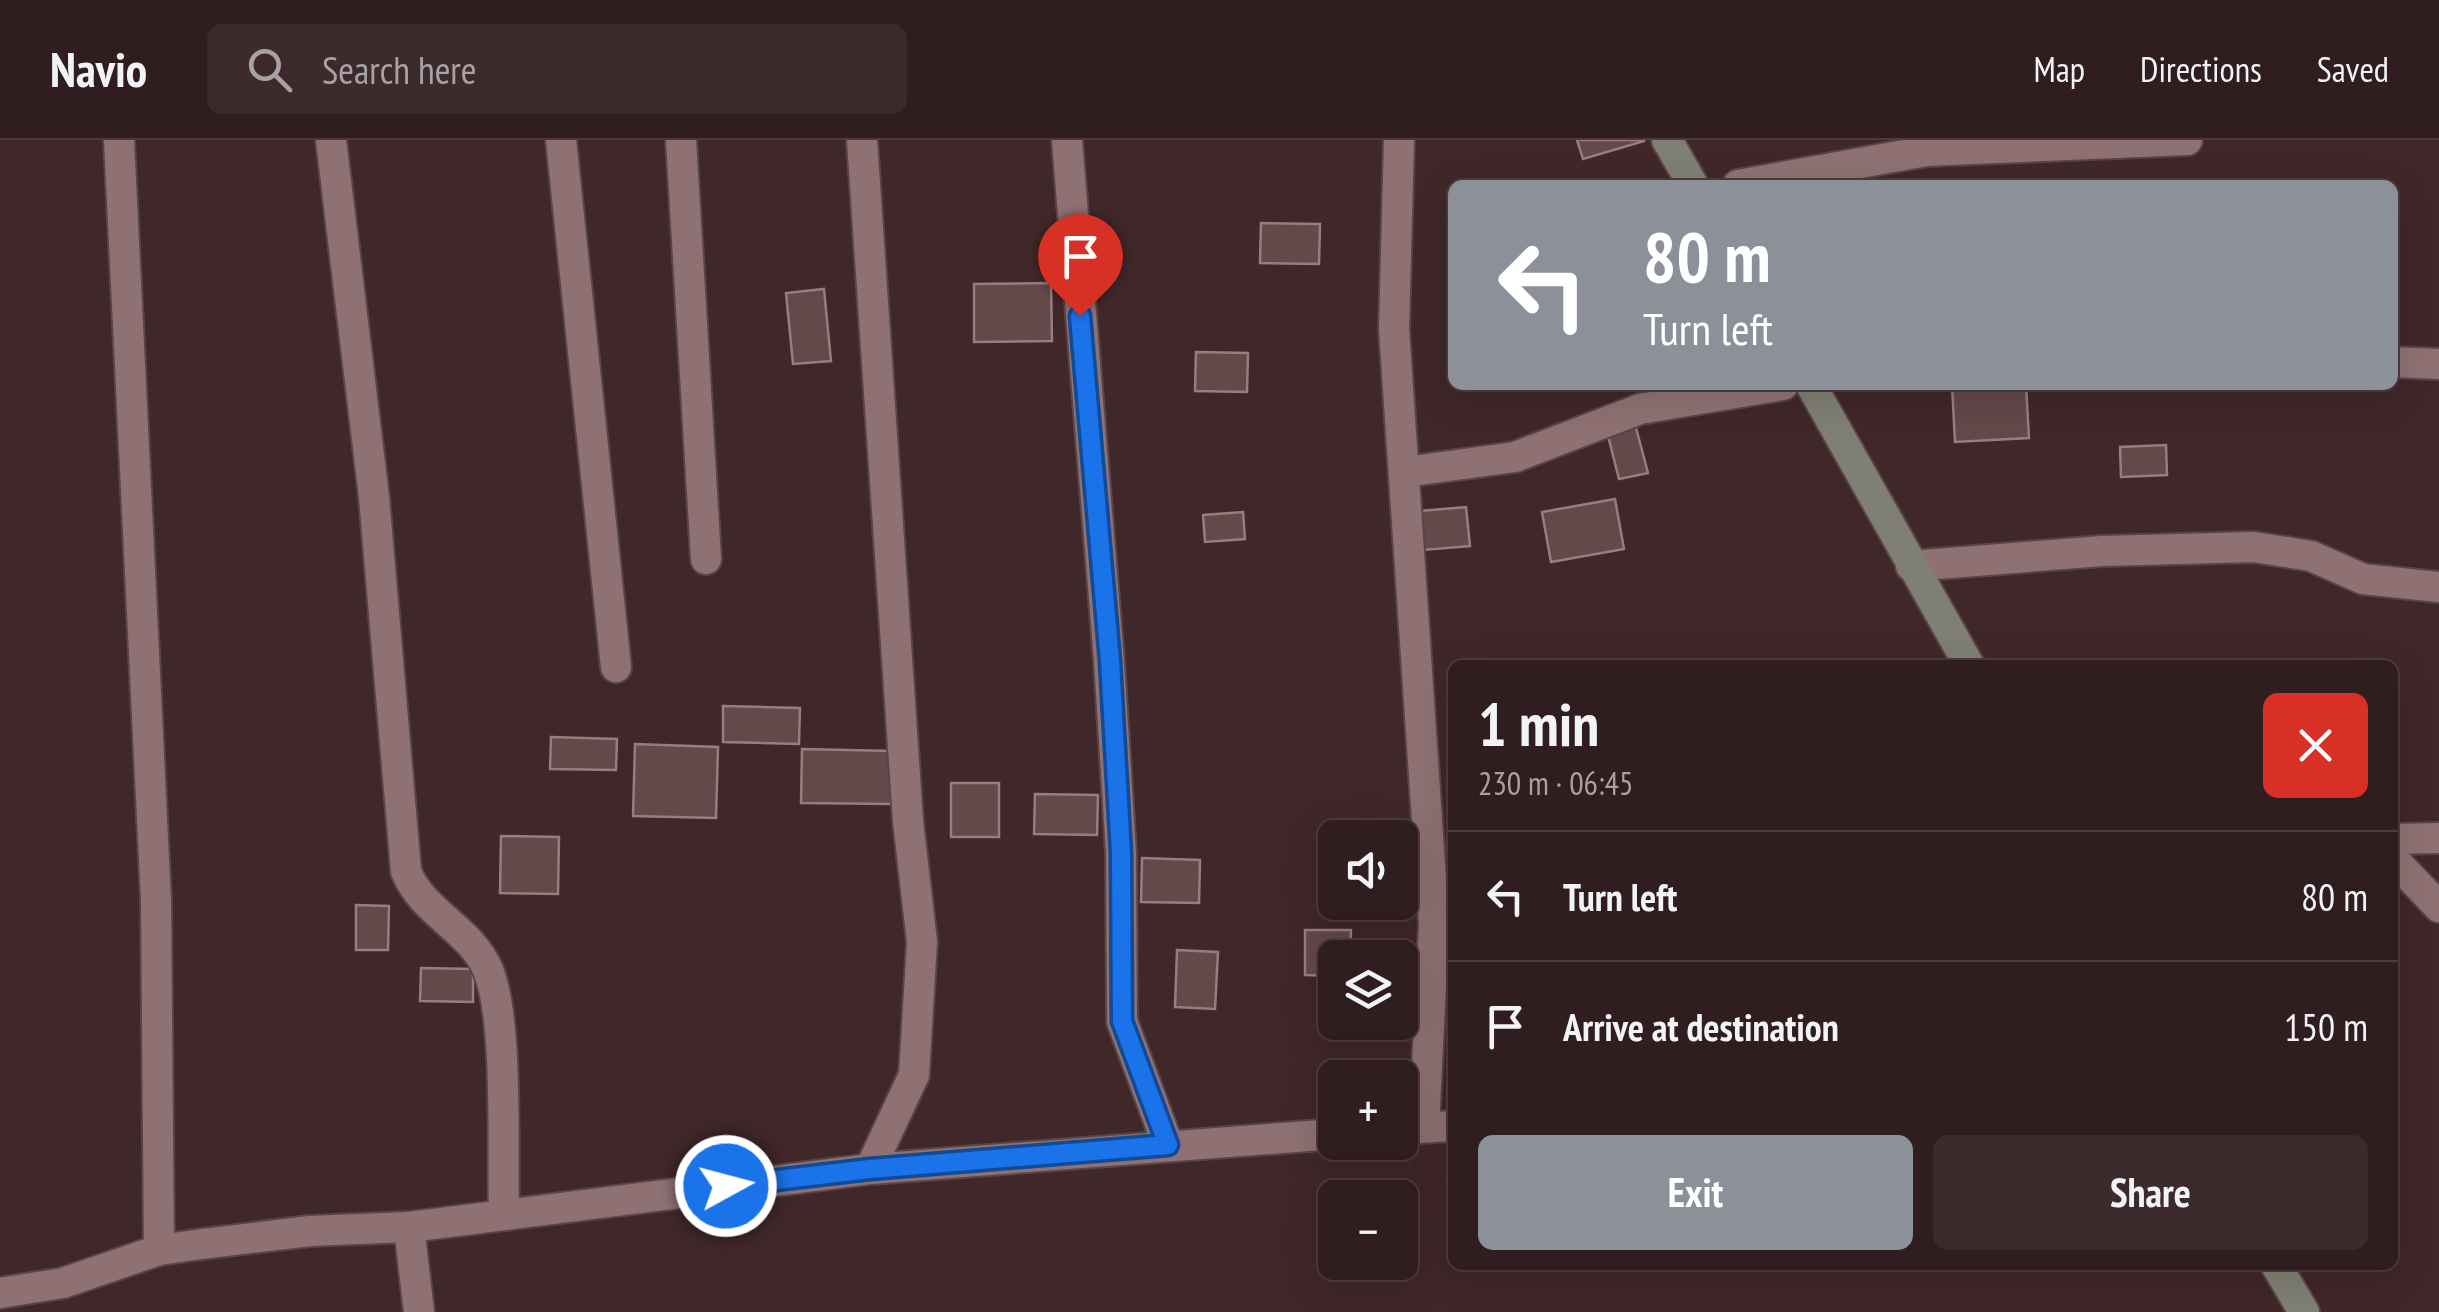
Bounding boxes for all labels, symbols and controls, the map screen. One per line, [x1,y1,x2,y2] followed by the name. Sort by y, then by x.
[207,24,907,114] search box
[50,38,147,100] text: Navio
[242,42,297,97] icon: search
[322,45,476,94] text: Search here
[2034,46,2085,92] text: Map
[2140,46,2262,92] text: Directions
[2317,46,2389,92] text: Saved
[1643,211,1771,301] text: 80 m
[1038,214,1123,317] pin
[1478,220,1608,350] icon: left
[1053,229,1108,284] icon: arrive
[1643,299,1773,357] text: Turn left
[1478,685,1599,763] text: 1 min
[2263,693,2368,798] button: close
[1478,762,1633,804] text: 230 m · 06:45
[1318,820,1418,1280] map controls
[1318,820,1418,920] button: sound
[1478,869,1533,924] icon: left
[1563,872,1677,921] text: Turn left
[2301,872,2368,921] text: 80 m
[1318,940,1418,1040] button: layers
[1478,999,1533,1054] icon: arrive
[1563,1002,1839,1051] text: Arrive at destination
[2284,1002,2368,1051] text: 150 m
[1318,1060,1418,1160] button: +
[674,1134,778,1238] position arrow
[1478,1135,1913,1250] button: Exit
[1933,1135,2368,1250] button: Share
[1318,1180,1418,1280] button: −

